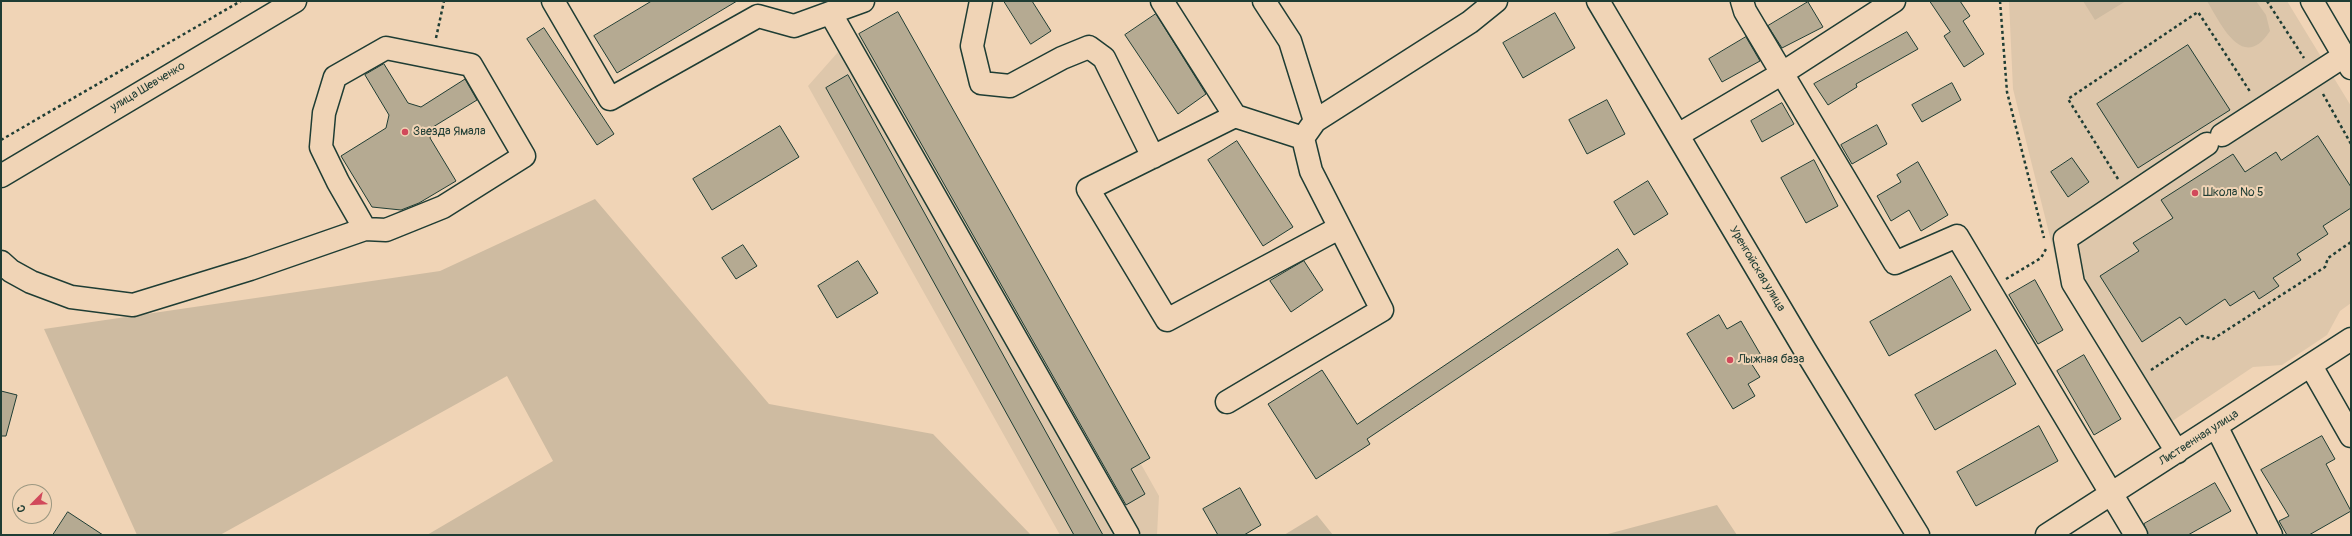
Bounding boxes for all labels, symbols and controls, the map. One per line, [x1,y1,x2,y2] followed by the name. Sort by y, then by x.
[108,59,188,115] street label: улица Шевченко
[413,125,486,139] place label: Звезда Ямала
[400,127,410,137] marker: Звезда Ямала
[2203,186,2264,200] place label: Школа № 5
[2190,188,2200,198] marker: Школа № 5
[1726,224,1788,314] street label: Уренгойская улица
[1738,353,1804,367] place label: Лыжная база
[1725,355,1735,365] marker: Лыжная база
[2157,407,2241,469] street label: Лиственная улица
[12,484,52,524] north arrow
[14,503,29,514] text: С

